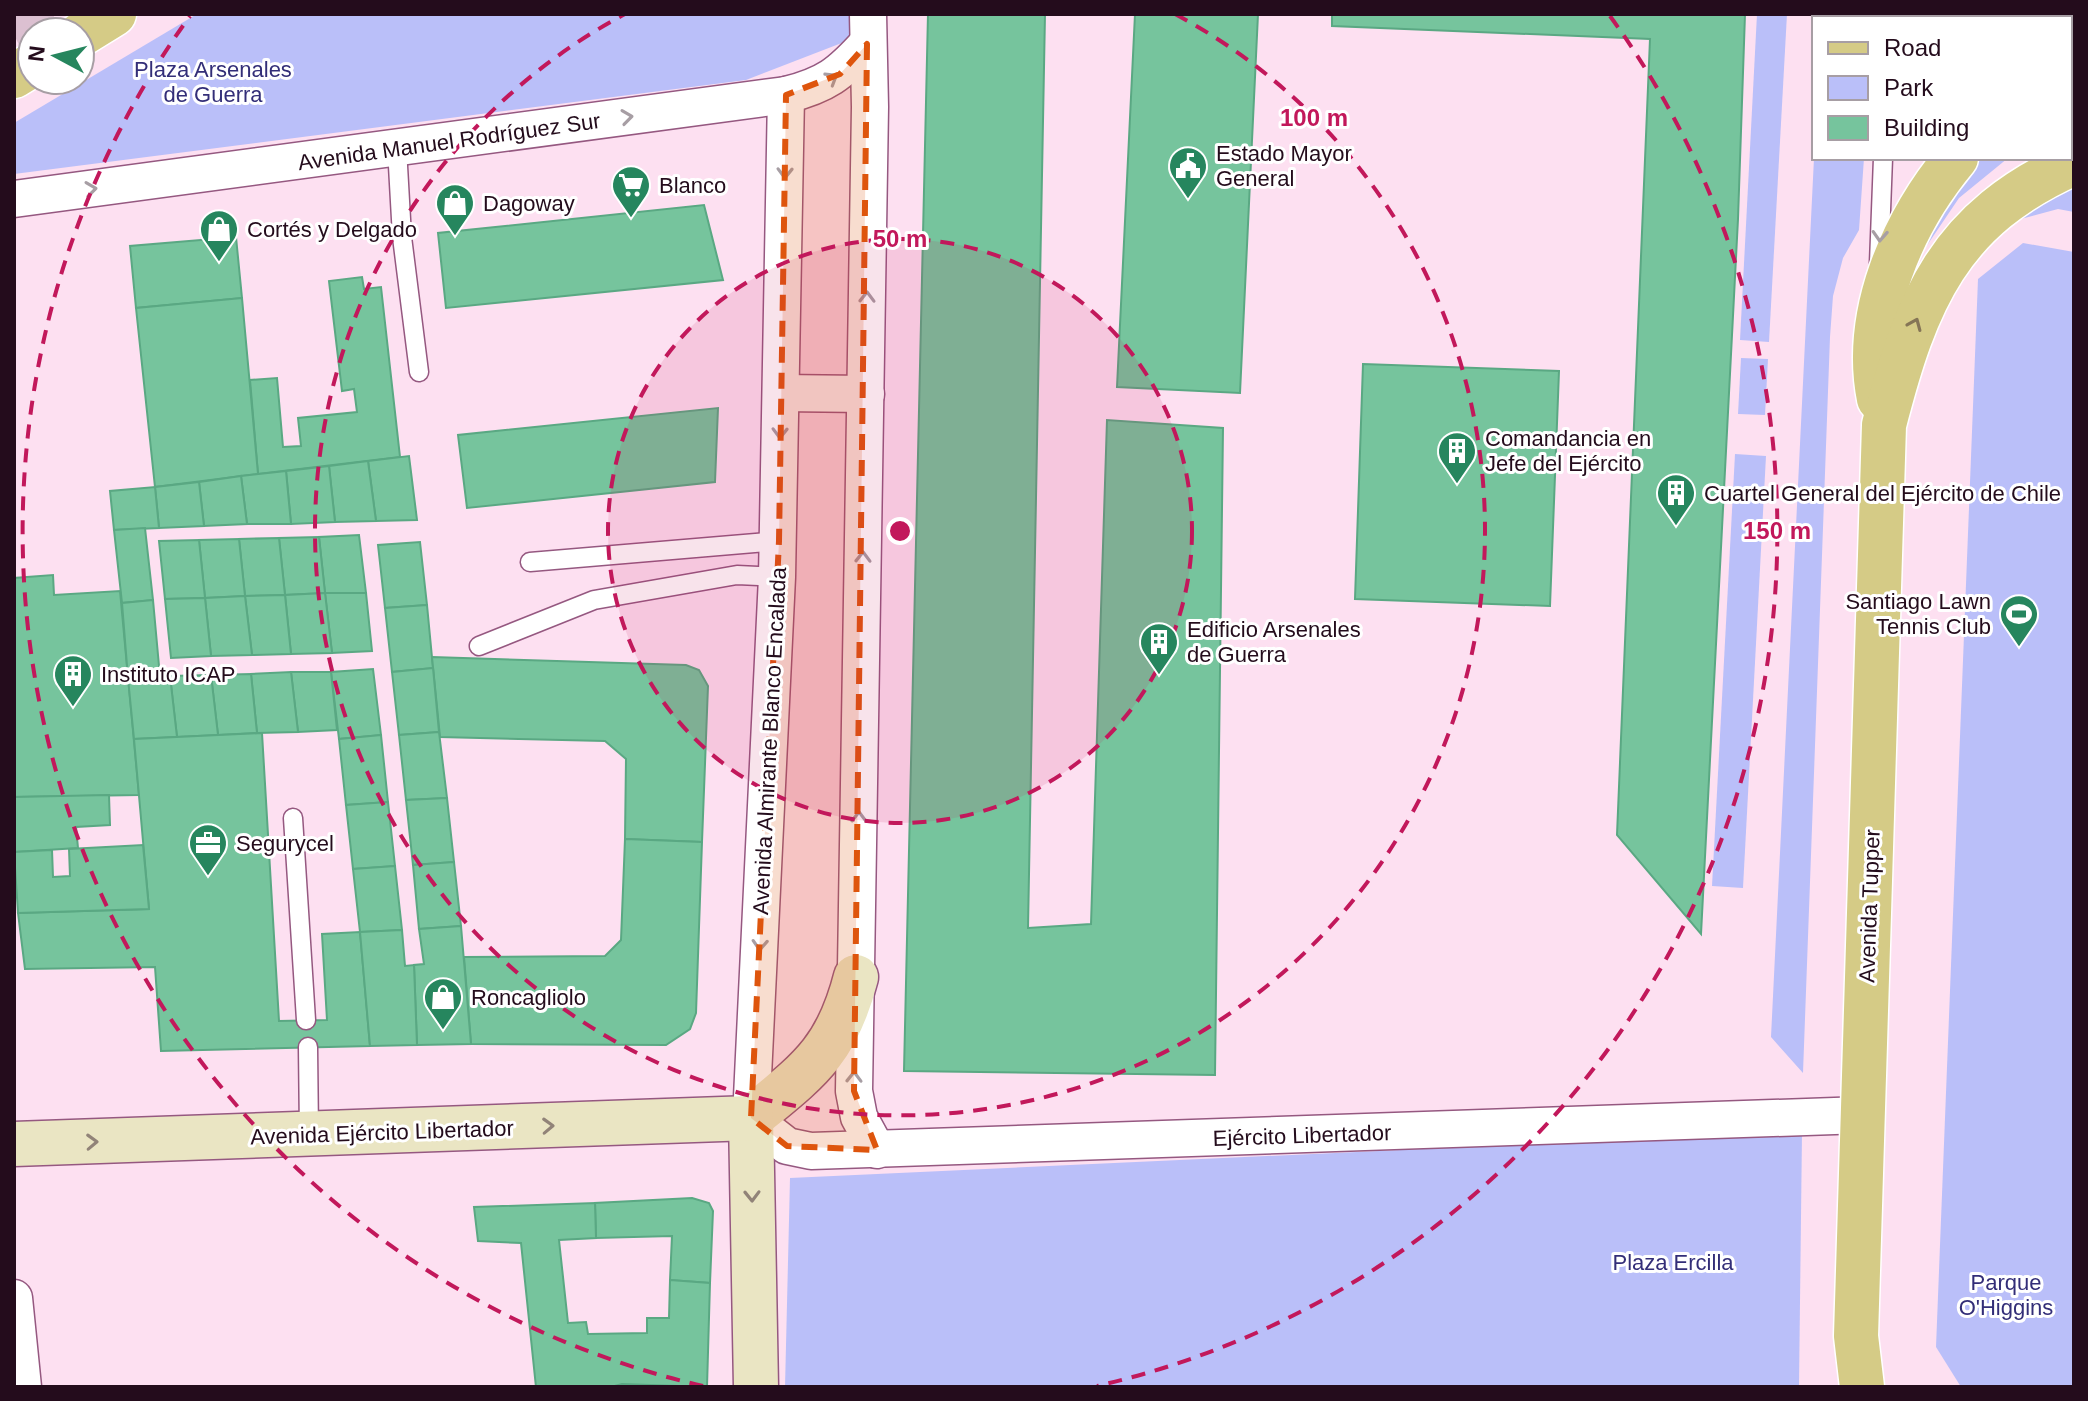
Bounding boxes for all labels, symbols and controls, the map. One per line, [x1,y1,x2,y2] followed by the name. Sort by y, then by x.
[16,16,96,96] north arrow
[1812,16,2072,160] legend
[1884,34,1941,61] text: Road
[23,44,50,63] text: N
[134,57,292,107] park label: Plaza Arsenales de Guerra
[823,72,838,87] one-way arrow
[1884,74,1934,101] text: Park
[1280,104,1348,131] text: 100 m
[296,108,602,175] street label: Avenida Manuel Rodríguez Sur
[620,109,633,126] one-way arrow
[1884,114,1969,141] text: Building
[1216,141,1352,191] place label: Estado Mayor General
[1167,145,1209,200] public building icon: Estado Mayor General
[610,164,652,219] supermarket icon: Blanco
[776,167,794,180] one-way arrow
[659,173,726,198] place label: Blanco
[84,181,98,198] one-way arrow
[434,182,476,237] shop icon: Dagoway
[483,191,575,216] place label: Dagoway
[198,208,240,263] shop icon: Cortés y Delgado
[247,217,417,242] place label: Cortés y Delgado
[873,225,927,252] text: 50 m
[1872,230,1889,243] one-way arrow
[859,290,876,303] one-way arrow
[1905,318,1922,332] one-way arrow
[1485,426,1651,476] place label: Comandancia en Jefe del Ejército
[772,427,789,440] one-way arrow
[1436,430,1478,485] building icon: Comandancia en Jefe del Ejército
[1655,472,1697,527] building icon: Cuartel General del Ejército de Chile
[1704,481,2061,506] place label: Cuartel General del Ejército de Chile
[886,517,914,545] centre of rings
[1743,517,1811,544] text: 150 m
[854,550,872,563] one-way arrow
[748,566,791,916] street label: Avenida Almirante Blanco Encalada
[1845,589,1991,639] place label: Santiago Lawn Tennis Club
[1998,593,2040,648] sports icon: Santiago Lawn Tennis Club
[1187,617,1361,667] place label: Edificio Arsenales de Guerra
[1138,621,1180,676] building icon: Edificio Arsenales de Guerra
[52,653,94,708] building icon: Instituto ICAP
[101,662,236,687] place label: Instituto ICAP
[850,810,868,823] one-way arrow
[187,822,229,877] office icon: Segurycel
[1854,829,1885,983] street label: Avenida Tupper
[236,831,334,856] place label: Segurycel
[752,939,769,952] one-way arrow
[422,976,464,1031] shop icon: Roncagliolo
[471,985,586,1010] place label: Roncagliolo
[846,1070,863,1083] one-way arrow
[250,1115,514,1150] street label: Avenida Ejército Libertador
[542,1117,555,1134] one-way arrow
[1212,1120,1392,1151] street label: Ejército Libertador
[86,1133,99,1150] one-way arrow
[744,1190,761,1203] one-way arrow
[1612,1250,1734,1275] park label: Plaza Ercilla
[1959,1270,2053,1320] park label: Parque O'Higgins

